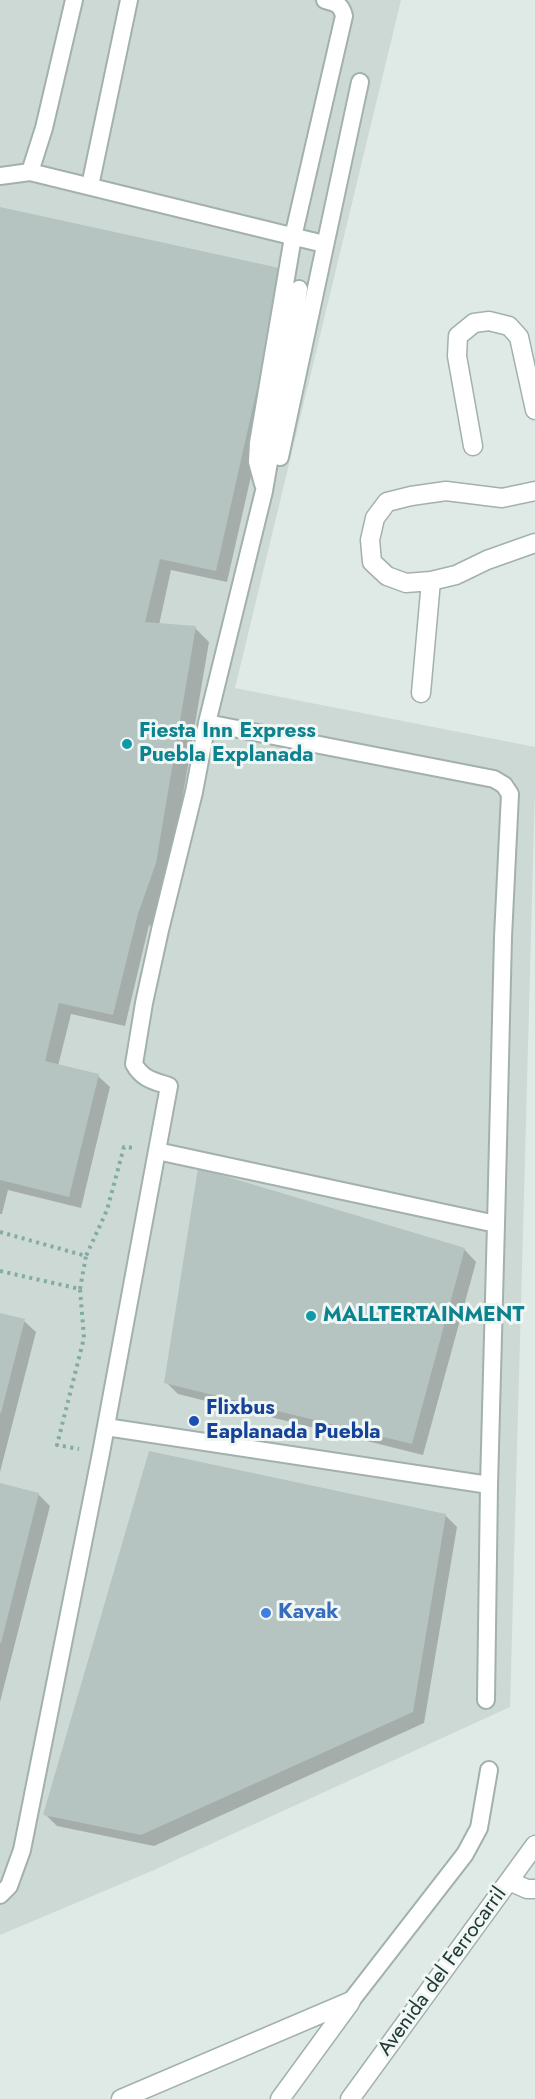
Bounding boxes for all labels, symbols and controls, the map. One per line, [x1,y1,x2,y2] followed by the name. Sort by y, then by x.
[139,719,316,769] place label: Fiesta Inn Express Puebla Explanada
[120,737,134,751] marker: Fiesta Inn Express Puebla Explanada
[323,1303,524,1329] place label: MALLTERTAINMENT
[304,1309,318,1323] marker: MALLTERTAINMENT
[206,1396,381,1446] place label: Flixbus Eaplanada Puebla
[187,1414,201,1428] marker: Flixbus Eaplanada Puebla
[278,1600,338,1626] place label: Kavak
[259,1606,273,1620] marker: Kavak
[373,1883,513,2061] street label: Avenida del Ferrocarril

